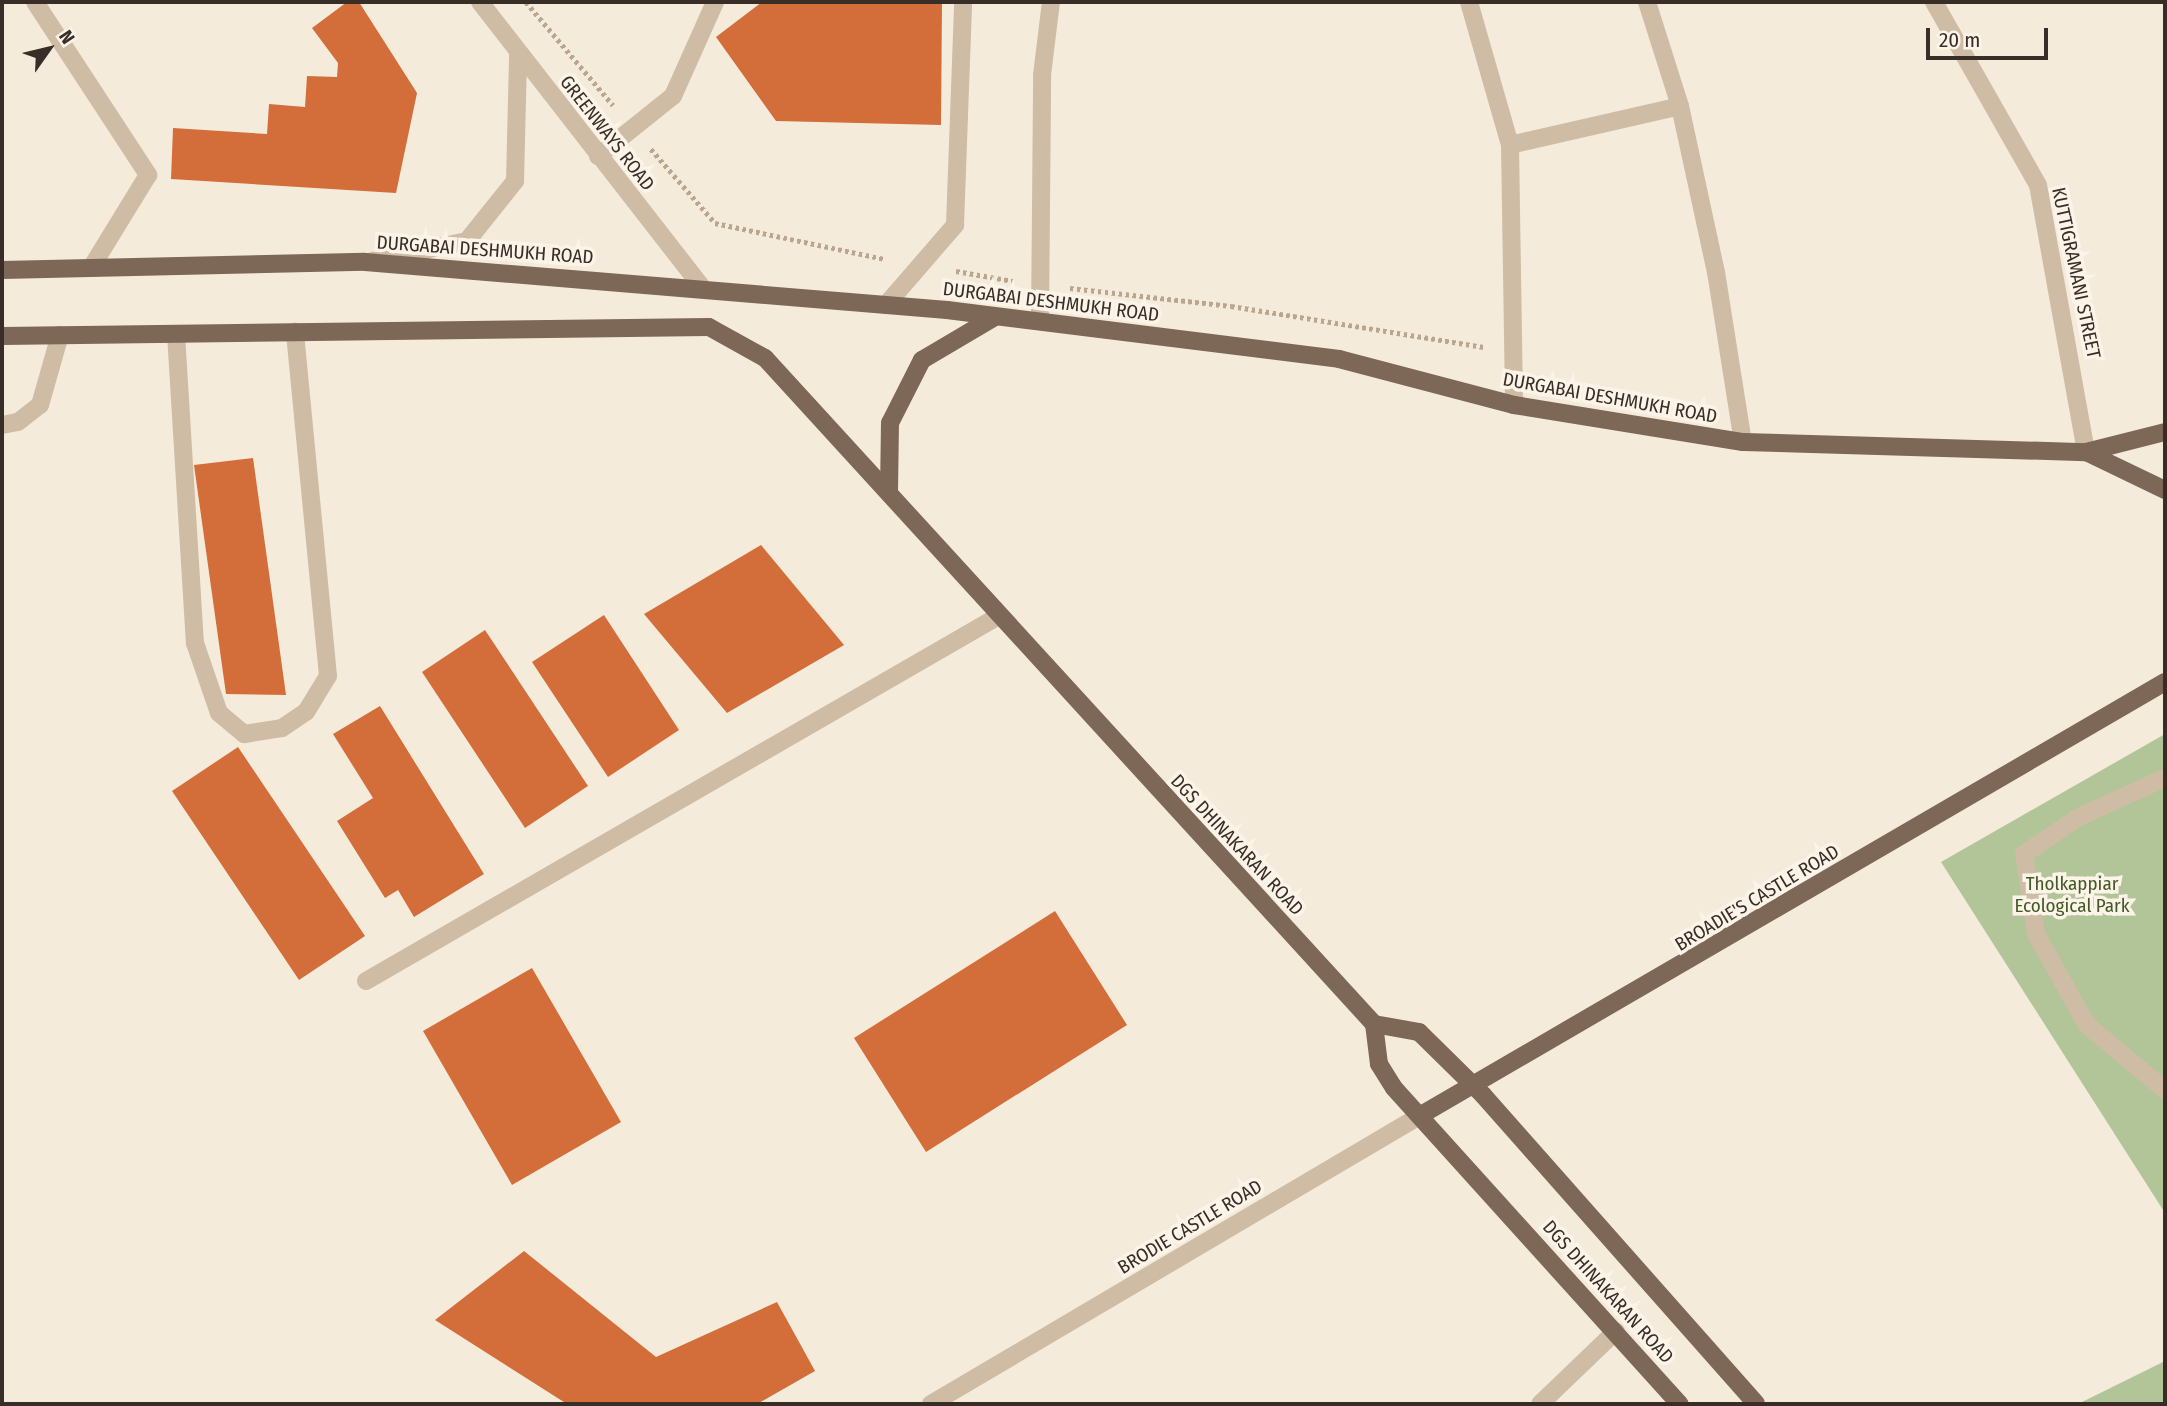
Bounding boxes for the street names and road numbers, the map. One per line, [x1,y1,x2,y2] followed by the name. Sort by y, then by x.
[555,71,659,195] street label: GREENWAYS ROAD
[2047,185,2105,361] street label: KUTTIGRAMANI STREET
[376,231,594,269] street label: DURGABAI DESHMUKH ROAD
[942,277,1160,327] street label: DURGABAI DESHMUKH ROAD
[1501,368,1719,428] street label: DURGABAI DESHMUKH ROAD
[1166,770,1308,920] street label: DGS DHINAKARAN ROAD
[1671,840,1843,956] street label: BROADIE'S CASTLE ROAD
[1114,1175,1266,1279] street label: BRODIE CASTLE ROAD
[1538,1216,1678,1368] street label: DGS DHINAKARAN ROAD

